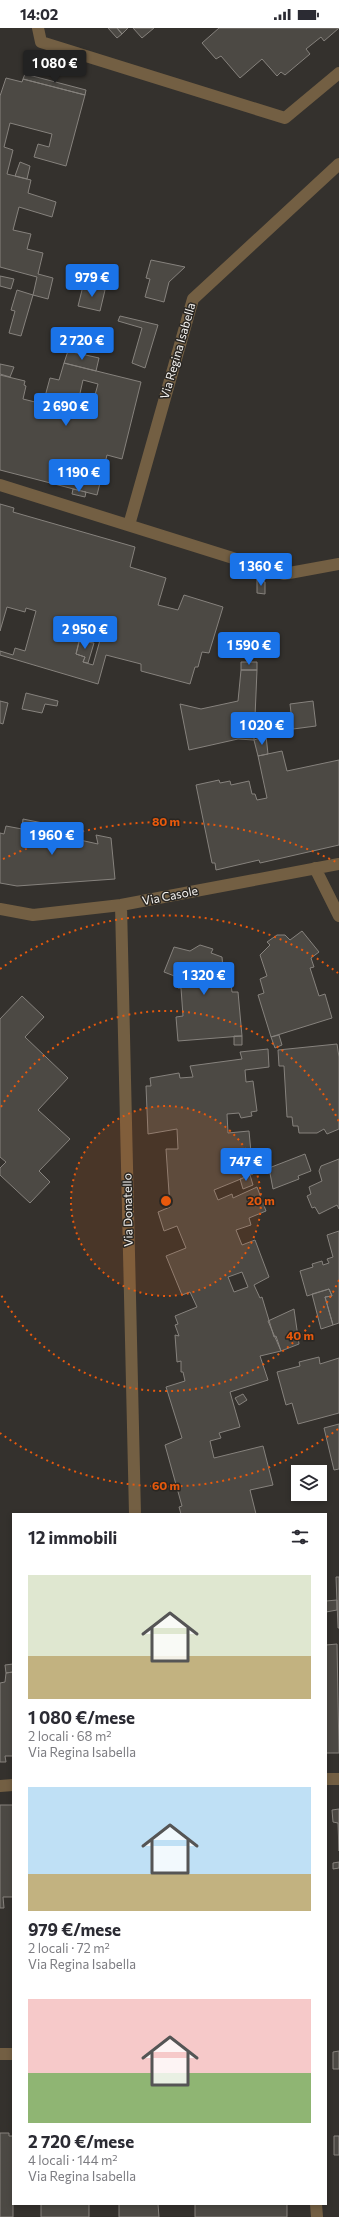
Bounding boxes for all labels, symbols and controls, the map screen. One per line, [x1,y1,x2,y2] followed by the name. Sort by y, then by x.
[20,5,58,23] text: 14:02
[18,50,92,84] pin: 1 080 €
[32,55,78,71] text: 1 080 €
[64,264,120,298] pin: 979 €
[75,269,109,285] text: 979 €
[157,301,198,401] street label: Via Regina Isabella
[45,327,119,361] pin: 2 720 €
[60,332,104,348] text: 2 720 €
[29,393,103,427] pin: 2 690 €
[43,398,89,414] text: 2 690 €
[42,459,116,493] pin: 1 190 €
[58,464,100,480] text: 1 190 €
[224,553,298,587] pin: 1 360 €
[239,558,283,574] text: 1 360 €
[48,616,122,650] pin: 2 950 €
[62,621,108,637] text: 2 950 €
[212,632,286,666] pin: 1 590 €
[227,637,271,653] text: 1 590 €
[225,712,299,746] pin: 1 020 €
[240,717,284,733] text: 1 020 €
[152,814,180,828] text: 80 m
[15,822,89,856] pin: 1 960 €
[30,827,74,843] text: 1 960 €
[141,883,199,907] street label: Via Casole
[167,962,241,996] pin: 1 320 €
[182,967,226,983] text: 1 320 €
[218,1148,274,1182] pin: 747 €
[230,1153,262,1169] text: 747 €
[119,1173,135,1247] street label: Via Donatello
[247,1193,275,1207] text: 20 m
[159,1194,173,1208] centre of rings
[286,1328,314,1342] text: 40 m
[291,1465,327,1501] map controls
[291,1465,327,1501] button: layers
[152,1478,180,1492] text: 60 m
[289,1526,311,1548] icon: filters
[28,1527,117,1548] text: 12 immobili
[134,1601,206,1673] icon: home
[28,1707,135,1728] text: 1 080 €/mese
[28,1728,112,1744] text: 2 locali · 68 m²
[28,1744,136,1760] text: Via Regina Isabella
[134,1813,206,1885] icon: home
[28,1919,121,1940] text: 979 €/mese
[28,1940,110,1956] text: 2 locali · 72 m²
[28,1956,136,1972] text: Via Regina Isabella
[134,2025,206,2097] icon: home
[28,2131,134,2152] text: 2 720 €/mese
[28,2152,118,2168] text: 4 locali · 144 m²
[28,2168,136,2184] text: Via Regina Isabella

